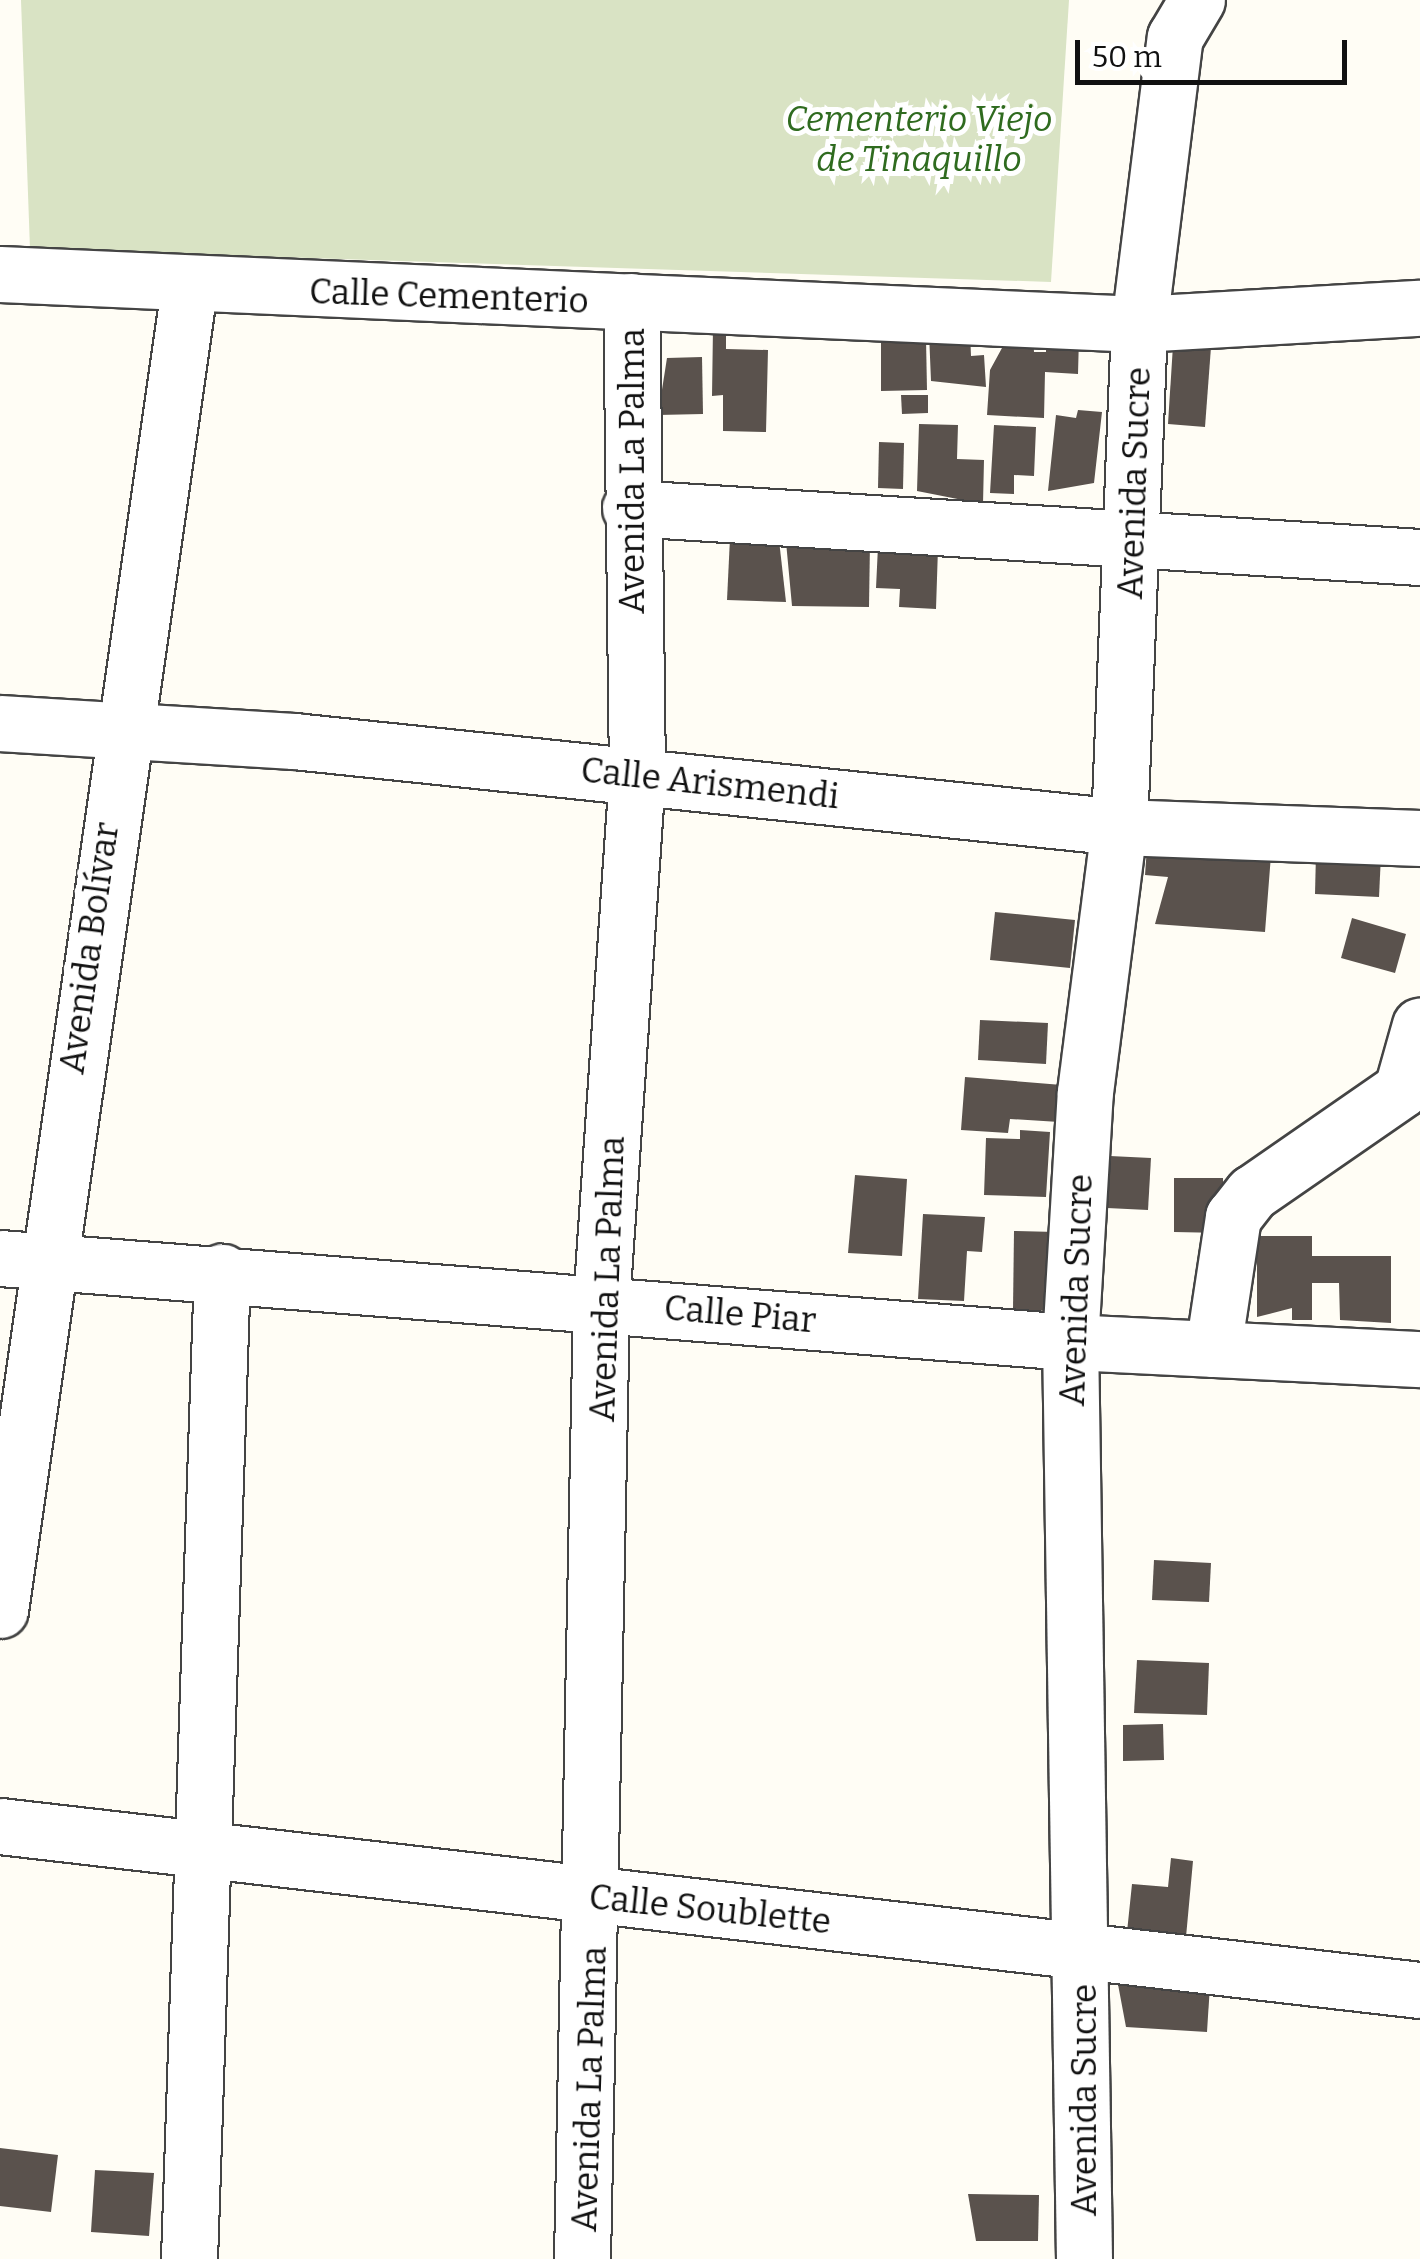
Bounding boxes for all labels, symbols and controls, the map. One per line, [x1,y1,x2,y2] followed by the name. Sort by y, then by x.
[1080,20,1352,82] scale bar
[1092,39,1162,75] text: 50 m
[785,98,1053,180] park label: Cementerio Viejo de Tinaquillo
[309,270,589,322] street label: Calle Cementerio
[611,328,653,614] street label: Avenida La Palma
[1109,366,1159,600] street label: Avenida Sucre
[579,749,841,817] street label: Calle Arismendi
[51,820,127,1076] street label: Avenida Bolívar
[581,1135,633,1423] street label: Avenida La Palma
[1051,1173,1101,1407] street label: Avenida Sucre
[662,1286,818,1342] street label: Calle Piar
[587,1875,833,1943] street label: Calle Soublette
[563,1945,615,2233] street label: Avenida La Palma
[1063,1984,1105,2216] street label: Avenida Sucre

